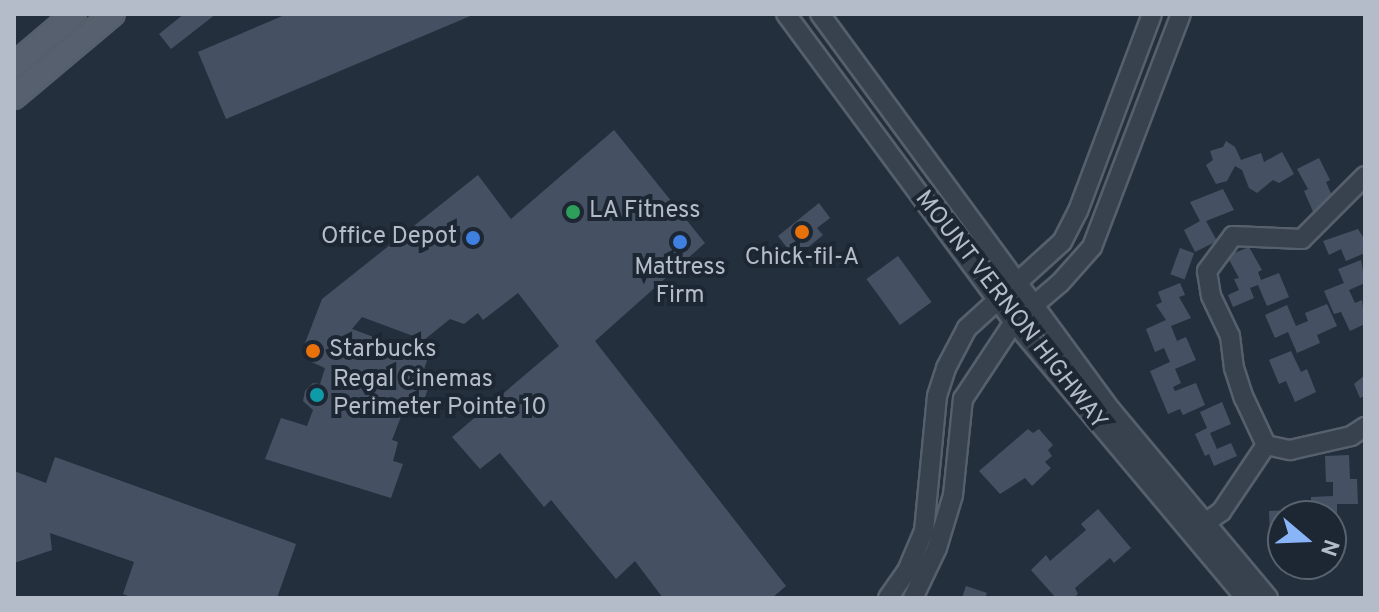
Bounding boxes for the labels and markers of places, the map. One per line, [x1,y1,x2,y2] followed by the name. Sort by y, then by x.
[589,198,702,226] place label: LA Fitness
[564,203,582,221] marker: LA Fitness
[793,223,811,241] marker: Chick-fil-A
[321,224,457,252] place label: Office Depot
[464,229,482,247] marker: Office Depot
[671,233,689,251] marker: Mattress Firm
[745,245,859,273] place label: Chick-fil-A
[634,255,726,311] place label: Mattress Firm
[329,337,437,365] place label: Starbucks
[304,342,322,360] marker: Starbucks
[333,367,547,423] place label: Regal Cinemas Perimeter Pointe 10
[308,386,326,404] marker: Regal Cinemas Perimeter Pointe 10

